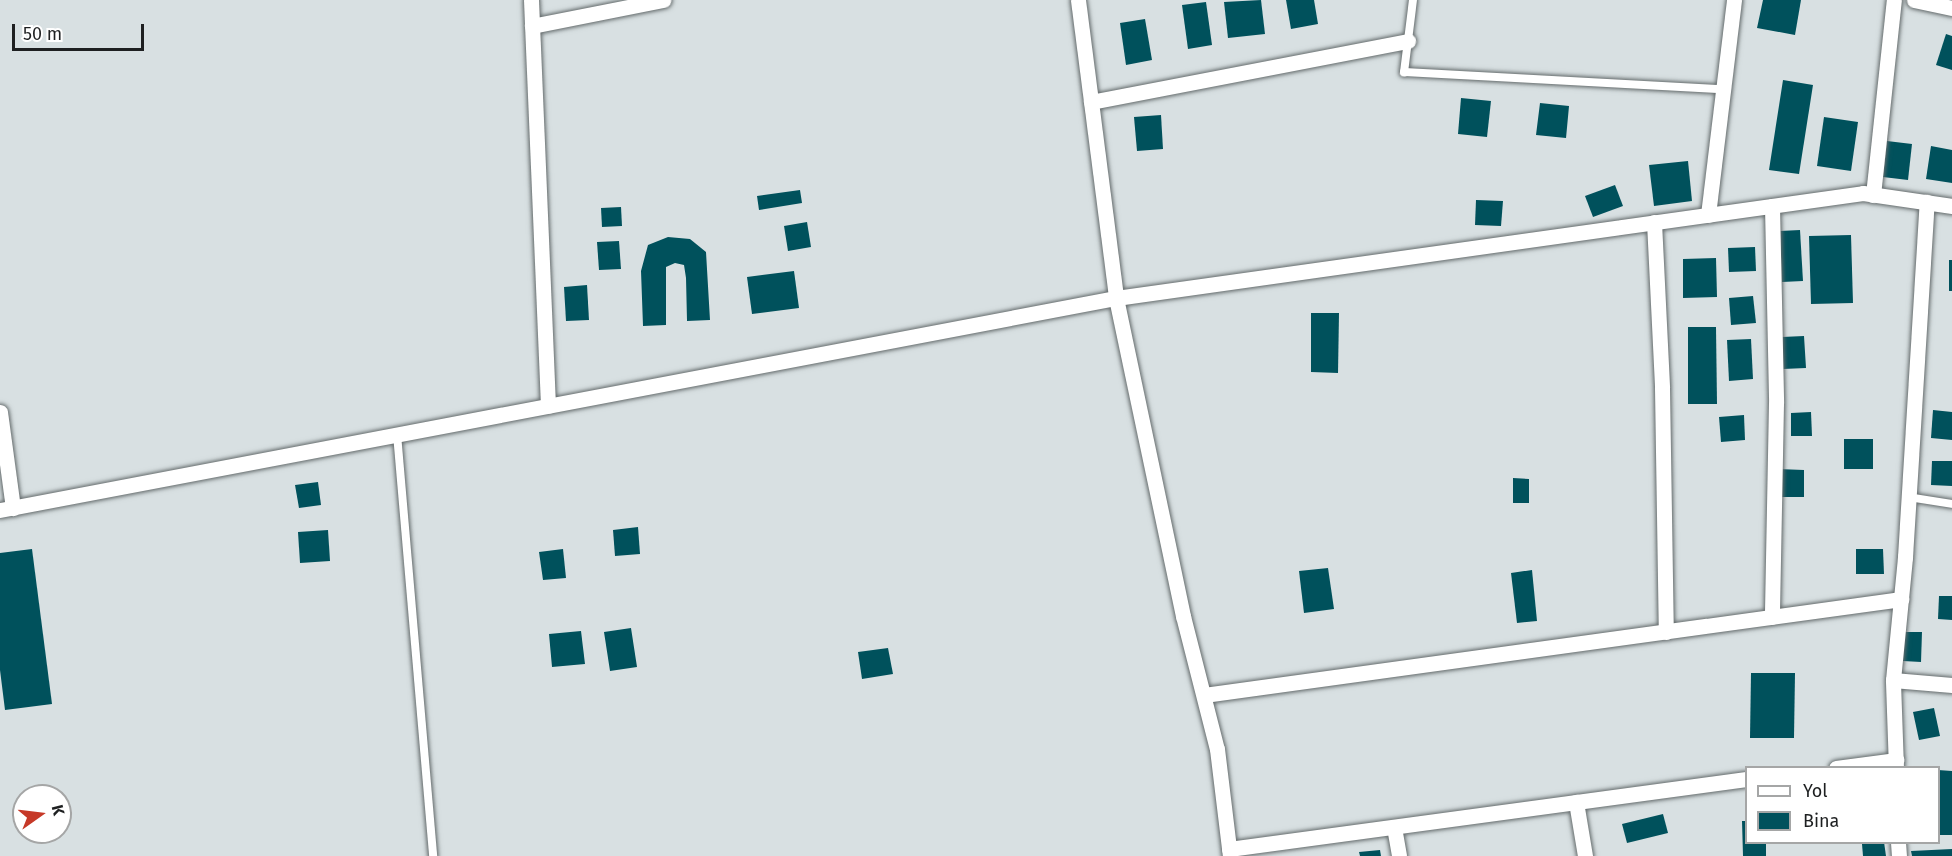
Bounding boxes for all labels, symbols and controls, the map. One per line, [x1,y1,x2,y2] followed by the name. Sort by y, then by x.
[15,12,147,50] scale bar
[23,23,62,45] text: 50 m
[1745,766,1940,844] legend
[1803,780,1828,802] text: Yol
[12,784,72,844] north arrow
[48,803,68,817] text: K
[1803,810,1839,832] text: Bina

